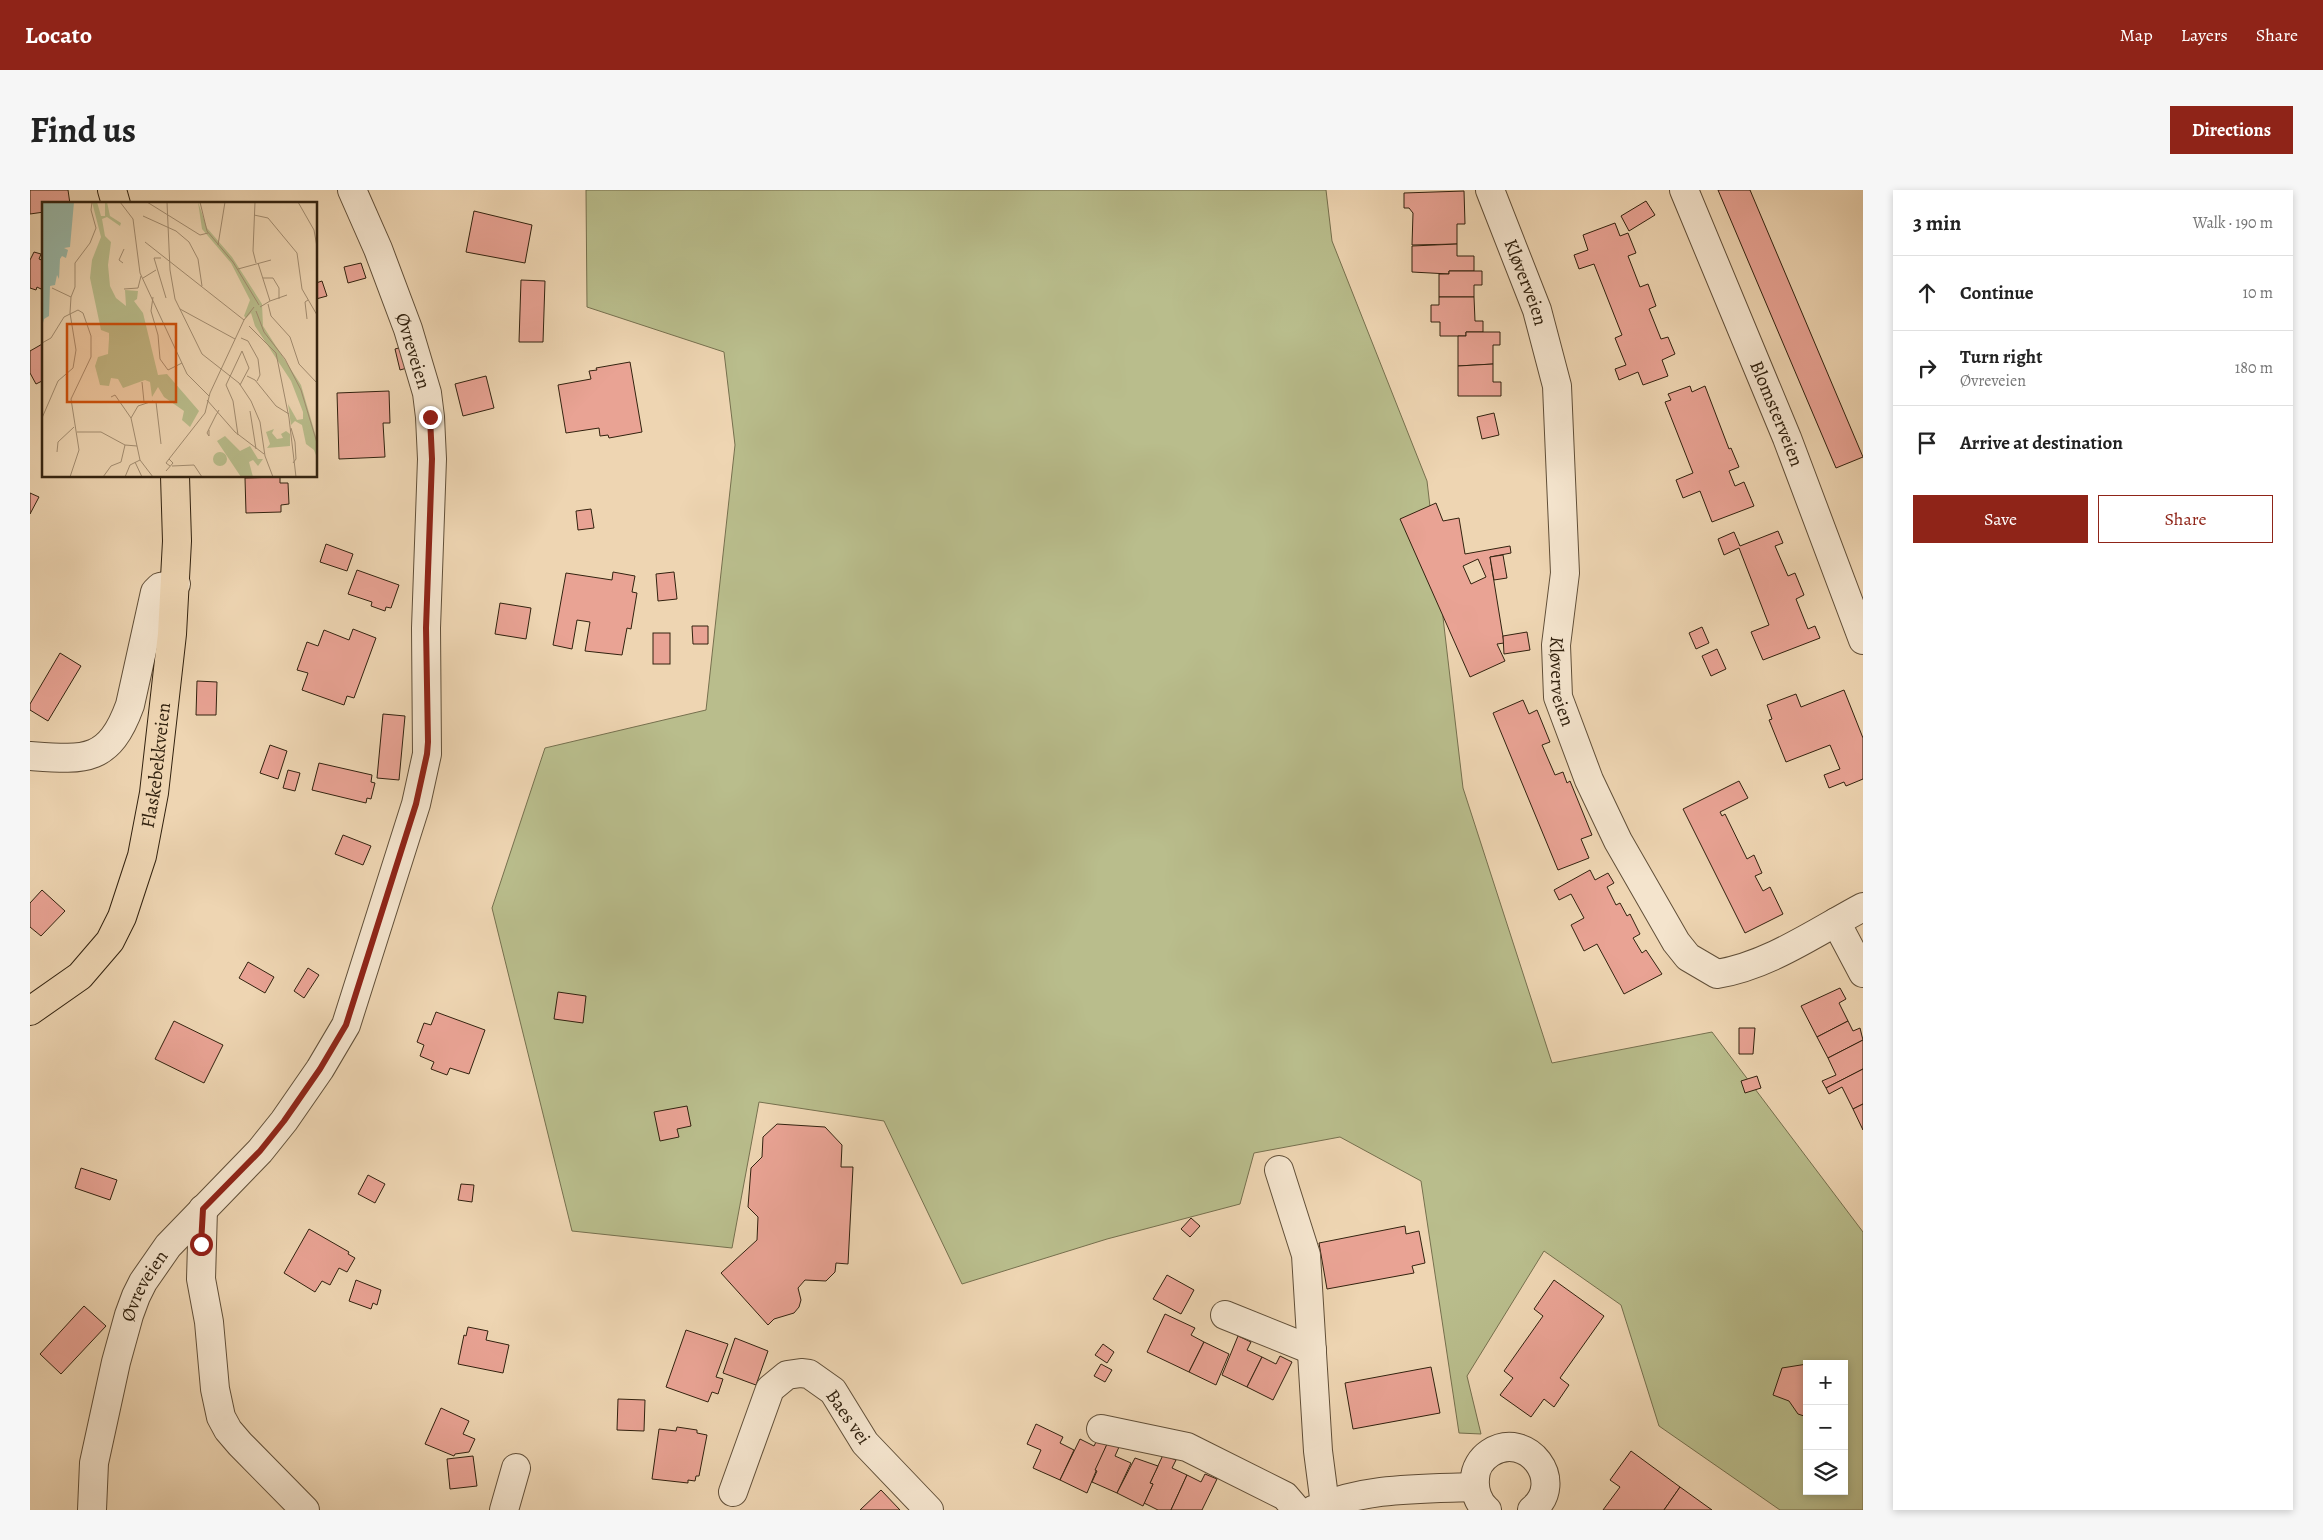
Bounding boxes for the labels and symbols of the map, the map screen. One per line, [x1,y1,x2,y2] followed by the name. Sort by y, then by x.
[42,202,318,478] inset map
[1497,235,1554,328] street label: Kløverveien
[389,310,437,392] street label: Øvreveien
[1743,357,1810,470] street label: Blomsterveien
[419,406,442,429] route end
[1543,635,1581,730] street label: Kløverveien
[135,701,177,830] street label: Flaskebekkveien
[190,1233,213,1256] route start
[115,1245,174,1325] street label: Øvreveien
[820,1384,876,1450] street label: Baes vei

